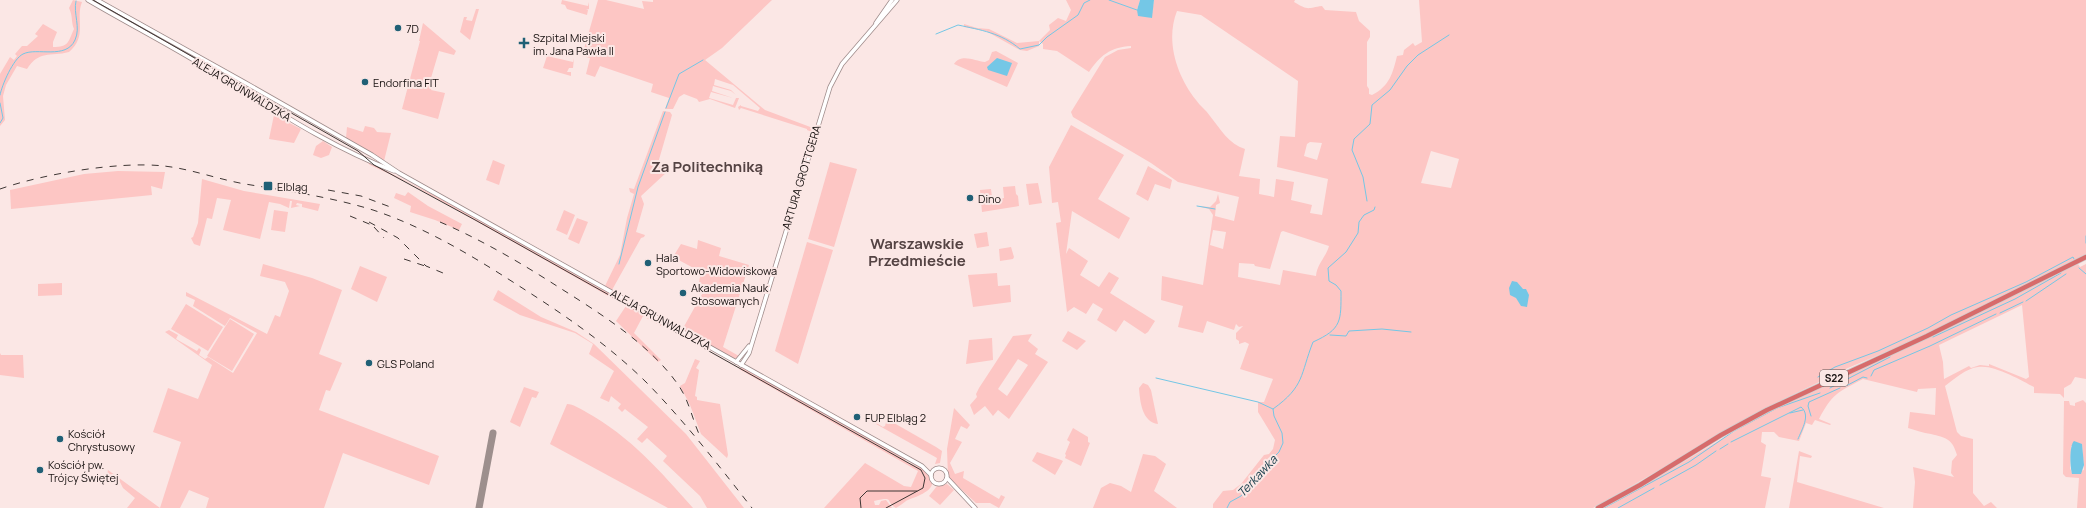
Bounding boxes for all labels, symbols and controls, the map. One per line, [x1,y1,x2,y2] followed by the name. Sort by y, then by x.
[406,21,419,36] place label: 7D
[393,23,403,33] marker: 7D
[533,30,614,58] place label: Szpital Miejski im. Jana Pawła II
[518,37,530,49] marker: Szpital Miejski im. Jana Pawła II
[190,54,294,124] street label: ALEJA GRUNWALDZKA
[373,75,439,90] place label: Endorfina FIT
[360,77,370,87] marker: Endorfina FIT
[778,123,824,231] street label: ARTURA GROTTGERA
[651,156,763,177] district label: Za Politechniką
[277,179,308,194] place label: Elbląg
[262,180,274,192] marker: Elbląg
[978,191,1001,206] place label: Dino
[965,193,975,203] marker: Dino
[868,233,966,271] district label: Warszawskie Przedmieście
[656,250,777,278] place label: Hala Sportowo-Widowiskowa
[643,258,653,268] marker: Hala Sportowo-Widowiskowa
[691,280,769,308] place label: Akademia Nauk Stosowanych
[608,285,714,353] street label: ALEJA GRUNWALDZKA
[678,288,688,298] marker: Akademia Nauk Stosowanych
[377,356,434,371] place label: GLS Poland
[364,358,374,368] marker: GLS Poland
[1820,370,1848,386] road number: S22
[865,410,926,425] place label: FUP Elbląg 2
[852,412,862,422] marker: FUP Elbląg 2
[68,426,135,454] place label: Kościół Chrystusowy
[55,434,65,444] marker: Kościół Chrystusowy
[1233,450,1282,501] water label: Terkawka
[48,457,119,485] place label: Kościół pw. Trójcy Świętej
[35,465,45,475] marker: Kościół pw. Trójcy Świętej

